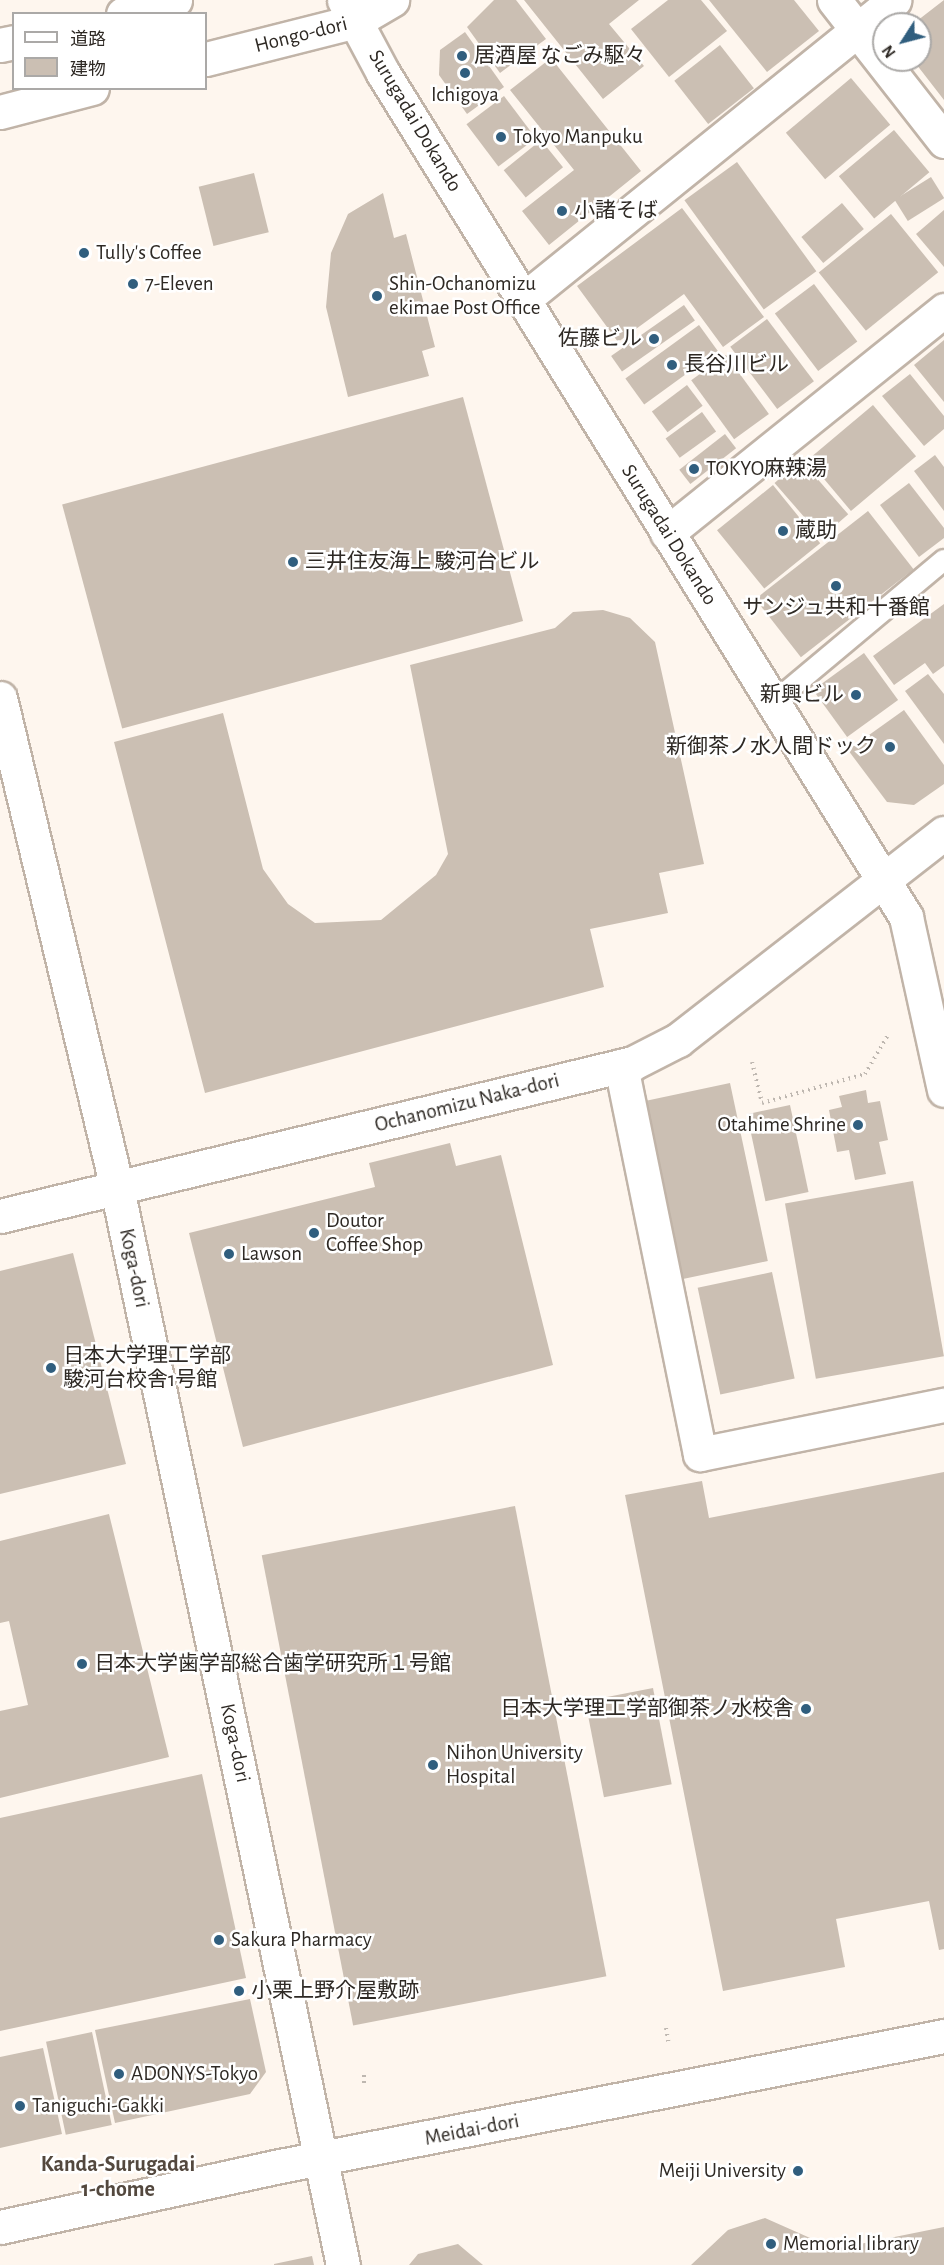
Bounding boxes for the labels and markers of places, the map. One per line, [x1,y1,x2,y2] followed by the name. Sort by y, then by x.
[474,43,645,69] place label: 居酒屋 なごみ駆々
[455,49,469,63] marker: 居酒屋 なごみ駆々
[458,66,472,80] marker: Ichigoya
[431,82,499,108] place label: Ichigoya
[513,124,643,150] place label: Tokyo Manpuku
[494,130,508,144] marker: Tokyo Manpuku
[574,198,658,224] place label: 小諸そば
[555,204,569,218] marker: 小諸そば
[96,240,202,266] place label: Tully's Coffee
[77,246,91,260] marker: Tully's Coffee
[145,271,214,297] place label: 7-Eleven
[389,271,540,321] place label: Shin-Ochanomizu ekimae Post Office
[126,277,140,291] marker: 7-Eleven
[370,289,384,303] marker: Shin-Ochanomizu ekimae Post Office
[558,326,642,352] place label: 佐藤ビル
[647,332,661,346] marker: 佐藤ビル
[684,352,789,378] place label: 長谷川ビル
[665,358,679,372] marker: 長谷川ビル
[706,456,827,482] place label: TOKYO麻辣湯
[687,462,701,476] marker: TOKYO麻辣湯
[795,518,837,544] place label: 蔵助
[776,524,790,538] marker: 蔵助
[305,549,539,575] place label: 三井住友海上 駿河台ビル
[286,555,300,569] marker: 三井住友海上 駿河台ビル
[829,579,843,593] marker: サンジュ共和十番館
[742,595,930,621] place label: サンジュ共和十番館
[760,682,844,708] place label: 新興ビル
[849,688,863,702] marker: 新興ビル
[666,734,876,760] place label: 新御茶ノ水人間ドック
[881,738,899,756] marker: 新御茶ノ水人間ドック
[718,1112,846,1138] place label: Otahime Shrine
[851,1118,865,1132] marker: Otahime Shrine
[326,1208,423,1258] place label: Doutor Coffee Shop
[307,1226,321,1240] marker: Doutor Coffee Shop
[241,1241,302,1267] place label: Lawson
[222,1247,236,1261] marker: Lawson
[63,1343,231,1393] place label: 日本大学理工学部 駿河台校舎1号館
[44,1361,58,1375] marker: 日本大学理工学部 駿河台校舎1号館
[94,1651,451,1677] place label: 日本大学歯学部総合歯学研究所１号館
[75,1657,89,1671] marker: 日本大学歯学部総合歯学研究所１号館
[500,1696,794,1722] place label: 日本大学理工学部御茶ノ水校舎
[799,1702,813,1716] marker: 日本大学理工学部御茶ノ水校舎
[446,1740,583,1790] place label: Nihon University Hospital
[424,1756,442,1774] marker: Nihon University Hospital
[231,1927,372,1953] place label: Sakura Pharmacy
[212,1933,226,1947] marker: Sakura Pharmacy
[251,1978,419,2004] place label: 小栗上野介屋敷跡
[232,1984,246,1998] marker: 小栗上野介屋敷跡
[131,2061,258,2087] place label: ADONYS-Tokyo
[112,2067,126,2081] marker: ADONYS-Tokyo
[32,2093,164,2119] place label: Taniguchi-Gakki
[13,2099,27,2113] marker: Taniguchi-Gakki
[659,2158,786,2184] place label: Meiji University
[791,2164,805,2178] marker: Meiji University
[783,2231,919,2257] place label: Memorial library
[764,2237,778,2251] marker: Memorial library

